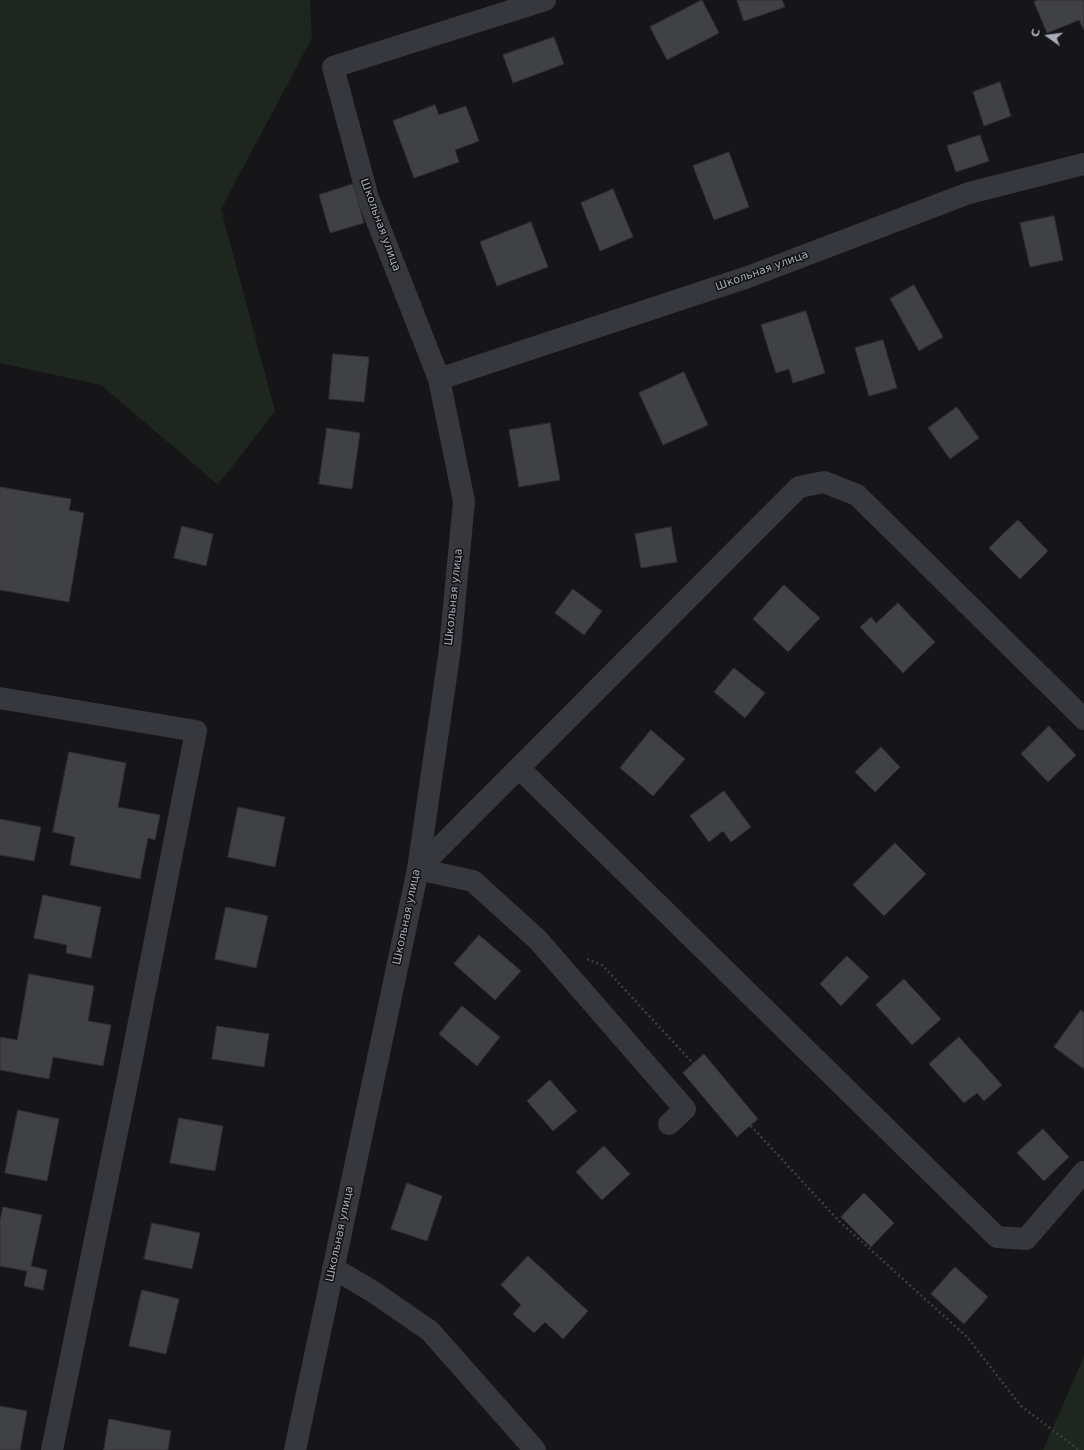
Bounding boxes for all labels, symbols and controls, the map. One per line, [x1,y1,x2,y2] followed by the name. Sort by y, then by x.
[1028,16,1068,56] north arrow
[1029,27,1043,38] text: С
[357,177,403,273] street label: Школьная улица
[714,248,810,294] street label: Школьная улица
[442,548,466,646] street label: Школьная улица
[390,868,424,966] street label: Школьная улица
[323,1185,357,1283] street label: Школьная улица

